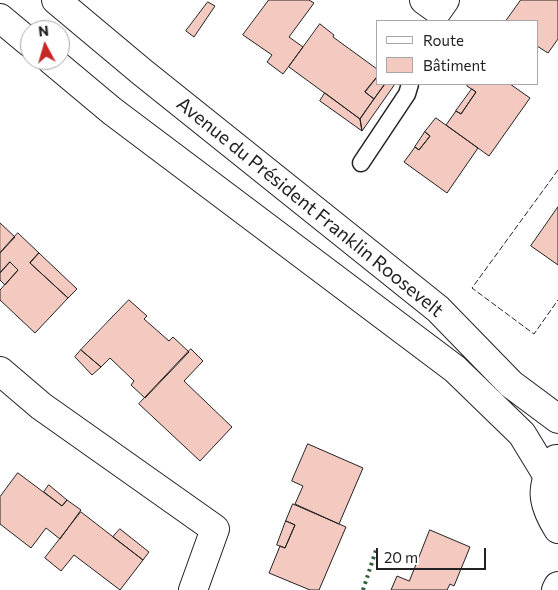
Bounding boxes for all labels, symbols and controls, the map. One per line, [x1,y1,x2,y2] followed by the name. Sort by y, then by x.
[20,20,70,70] north arrow
[376,20,538,85] legend
[37,22,50,40] text: N
[423,31,464,49] text: Route
[423,56,486,74] text: Bâtiment
[172,92,448,322] street label: Avenue du Président Franklin Roosevelt
[378,538,488,570] scale bar
[384,548,418,566] text: 20 m

